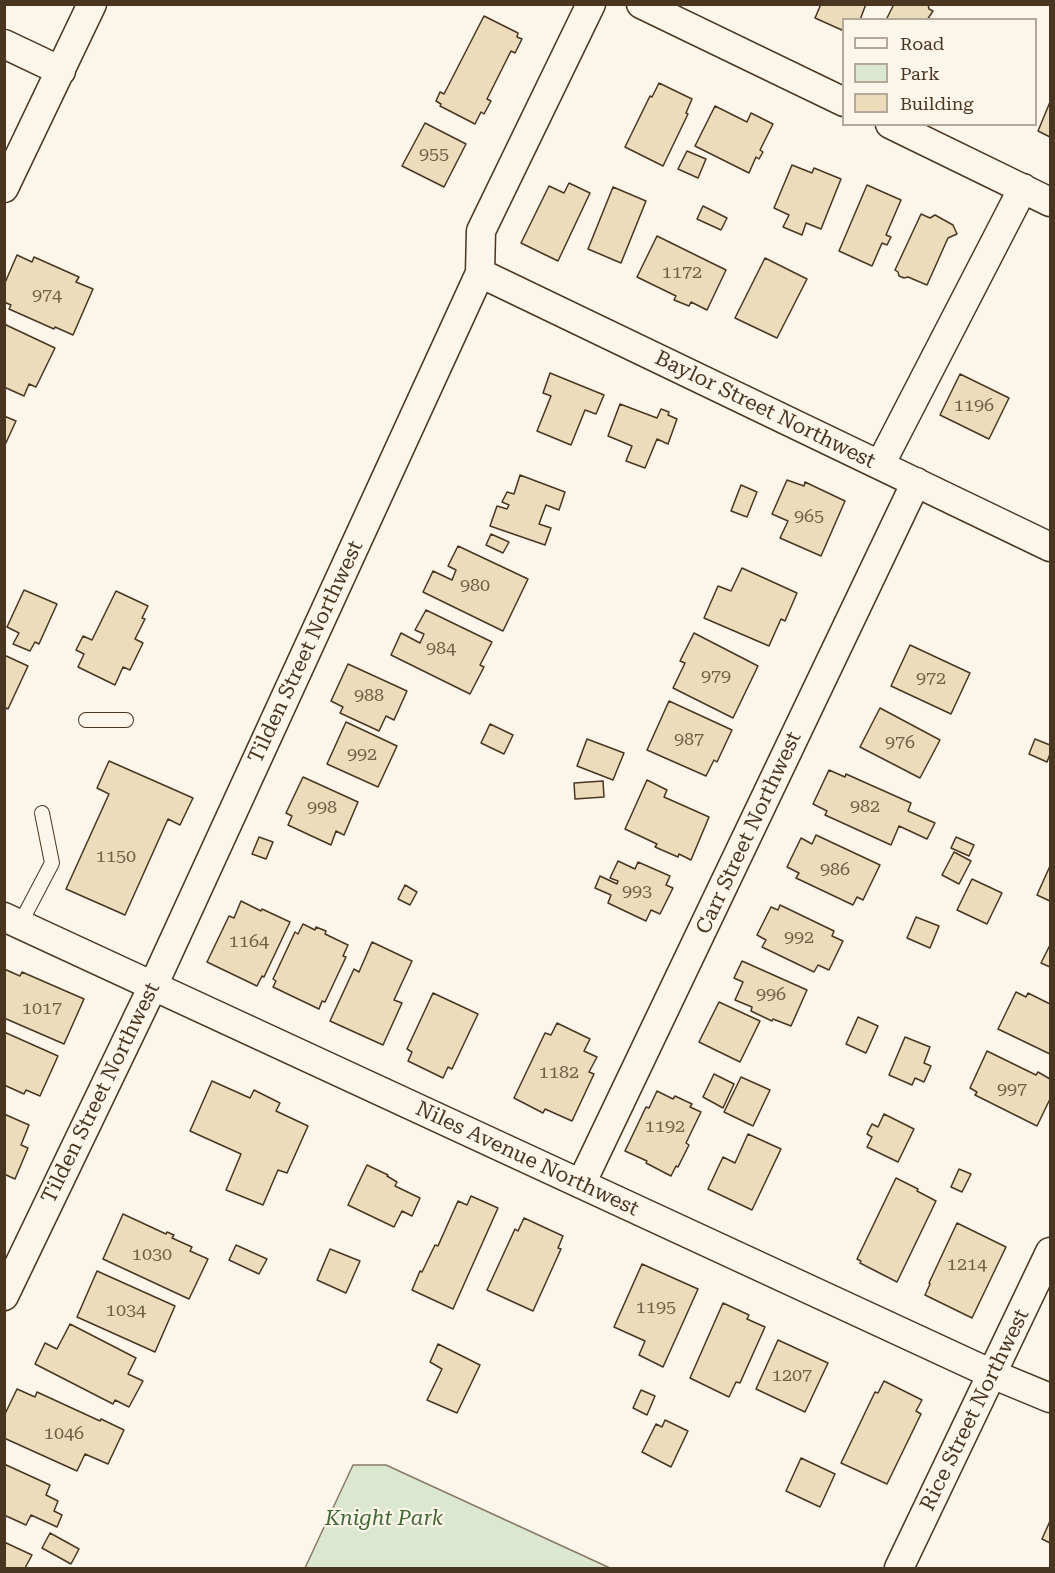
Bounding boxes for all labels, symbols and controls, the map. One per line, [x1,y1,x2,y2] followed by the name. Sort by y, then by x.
[842,18,1037,126] legend
[900,33,944,54] text: Road
[900,63,940,84] text: Park
[900,93,974,114] text: Building
[419,144,449,166] house number: 955
[662,262,702,284] house number: 1172
[32,285,62,307] house number: 974
[651,346,879,474] street label: Baylor Street Northwest
[954,395,994,417] house number: 1196
[794,506,824,528] house number: 965
[243,537,369,767] street label: Tilden Street Northwest
[460,575,490,597] house number: 980
[426,638,456,660] house number: 984
[701,666,731,688] house number: 979
[916,668,946,690] house number: 972
[354,685,384,707] house number: 988
[691,728,807,938] street label: Carr Street Northwest
[674,729,704,751] house number: 987
[885,732,915,754] house number: 976
[347,744,377,766] house number: 992
[850,796,880,818] house number: 982
[307,797,337,819] house number: 998
[96,846,136,868] house number: 1150
[820,859,850,881] house number: 986
[622,881,652,903] house number: 993
[784,927,814,949] house number: 992
[229,931,269,953] house number: 1164
[37,978,165,1208] street label: Tilden Street Northwest
[756,984,786,1006] house number: 996
[22,998,62,1020] house number: 1017
[539,1062,579,1084] house number: 1182
[997,1079,1027,1101] house number: 997
[411,1096,643,1222] street label: Niles Avenue Northwest
[645,1116,685,1138] house number: 1192
[132,1244,172,1266] house number: 1030
[947,1254,987,1276] house number: 1214
[636,1297,676,1319] house number: 1195
[106,1300,146,1322] house number: 1034
[915,1305,1035,1515] street label: Rice Street Northwest
[772,1365,812,1387] house number: 1207
[44,1423,84,1445] house number: 1046
[325,1506,443,1532] park label: Knight Park

